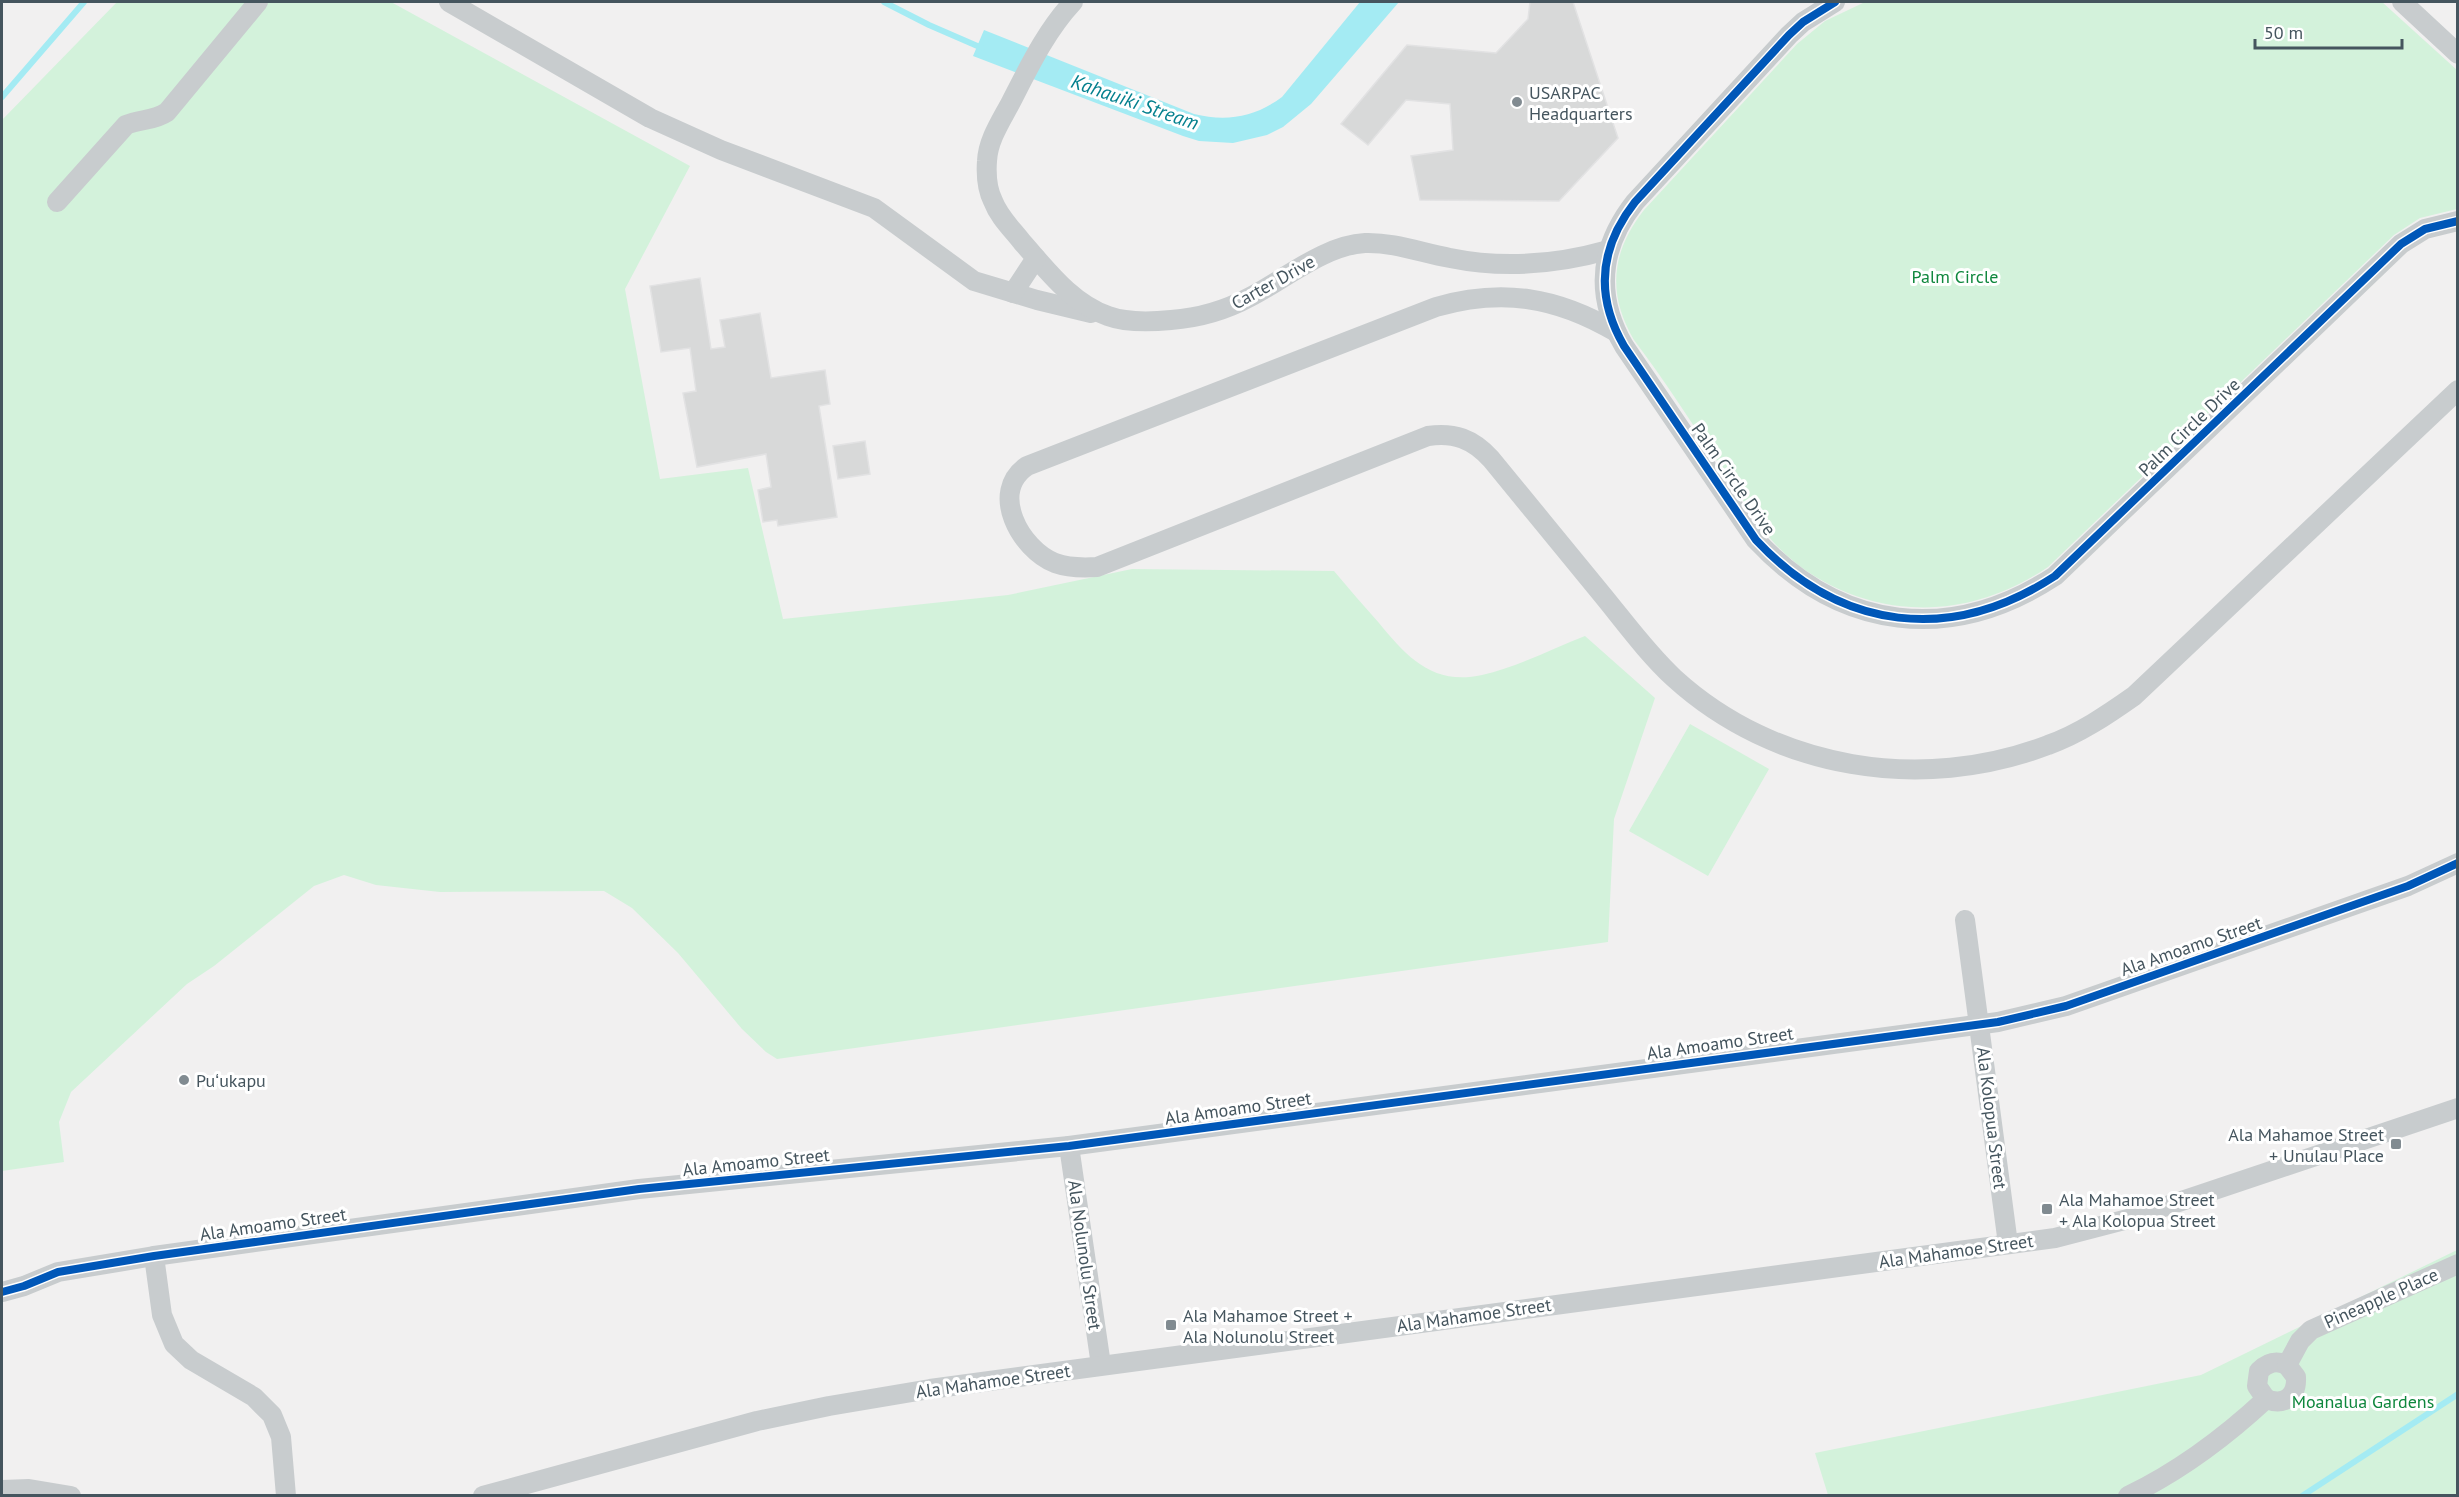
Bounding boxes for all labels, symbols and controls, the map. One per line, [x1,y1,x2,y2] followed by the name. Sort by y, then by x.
[2255,12,2402,50] scale bar
[2264,21,2303,44] text: 50 m
[1068,68,1202,136] water label: Kahauiki Stream
[1529,81,1633,125] place label: USARPAC Headquarters
[1510,95,1524,109] marker: USARPAC Headquarters
[1227,250,1319,314] street label: Carter Drive
[1912,265,1998,288] park label: Palm Circle
[2134,373,2244,481] street label: Palm Circle Drive
[1687,418,1781,540] street label: Palm Circle Drive
[2117,911,2265,981] street label: Ala Amoamo Street
[1645,1021,1795,1065] street label: Ala Amoamo Street
[1972,1045,2012,1191] street label: Ala Kolopua Street
[196,1069,266,1092] place label: Puʻukapu
[177,1073,191,1087] marker: Puʻukapu
[1163,1086,1313,1130] street label: Ala Amoamo Street
[2228,1123,2384,1167] place label: Ala Mahamoe Street + Unulau Place
[2389,1137,2403,1151] marker: Ala Mahamoe Street + Unulau Place
[681,1143,831,1181] street label: Ala Amoamo Street
[1063,1178,1107,1332] street label: Ala Nolunolu Street
[2059,1188,2216,1232] place label: Ala Mahamoe Street + Ala Kolopua Street
[198,1202,348,1246] street label: Ala Amoamo Street
[2040,1202,2054,1216] marker: Ala Mahamoe Street + Ala Kolopua Street
[1877,1229,2035,1273] street label: Ala Mahamoe Street
[2320,1263,2442,1333] street label: Pineapple Place
[1395,1293,1553,1337] street label: Ala Mahamoe Street
[1183,1304,1353,1348] place label: Ala Mahamoe Street + Ala Nolunolu Street
[1164,1318,1178,1332] marker: Ala Mahamoe Street + Ala Nolunolu Street
[914,1359,1072,1403] street label: Ala Mahamoe Street
[2292,1390,2434,1413] park label: Moanalua Gardens

